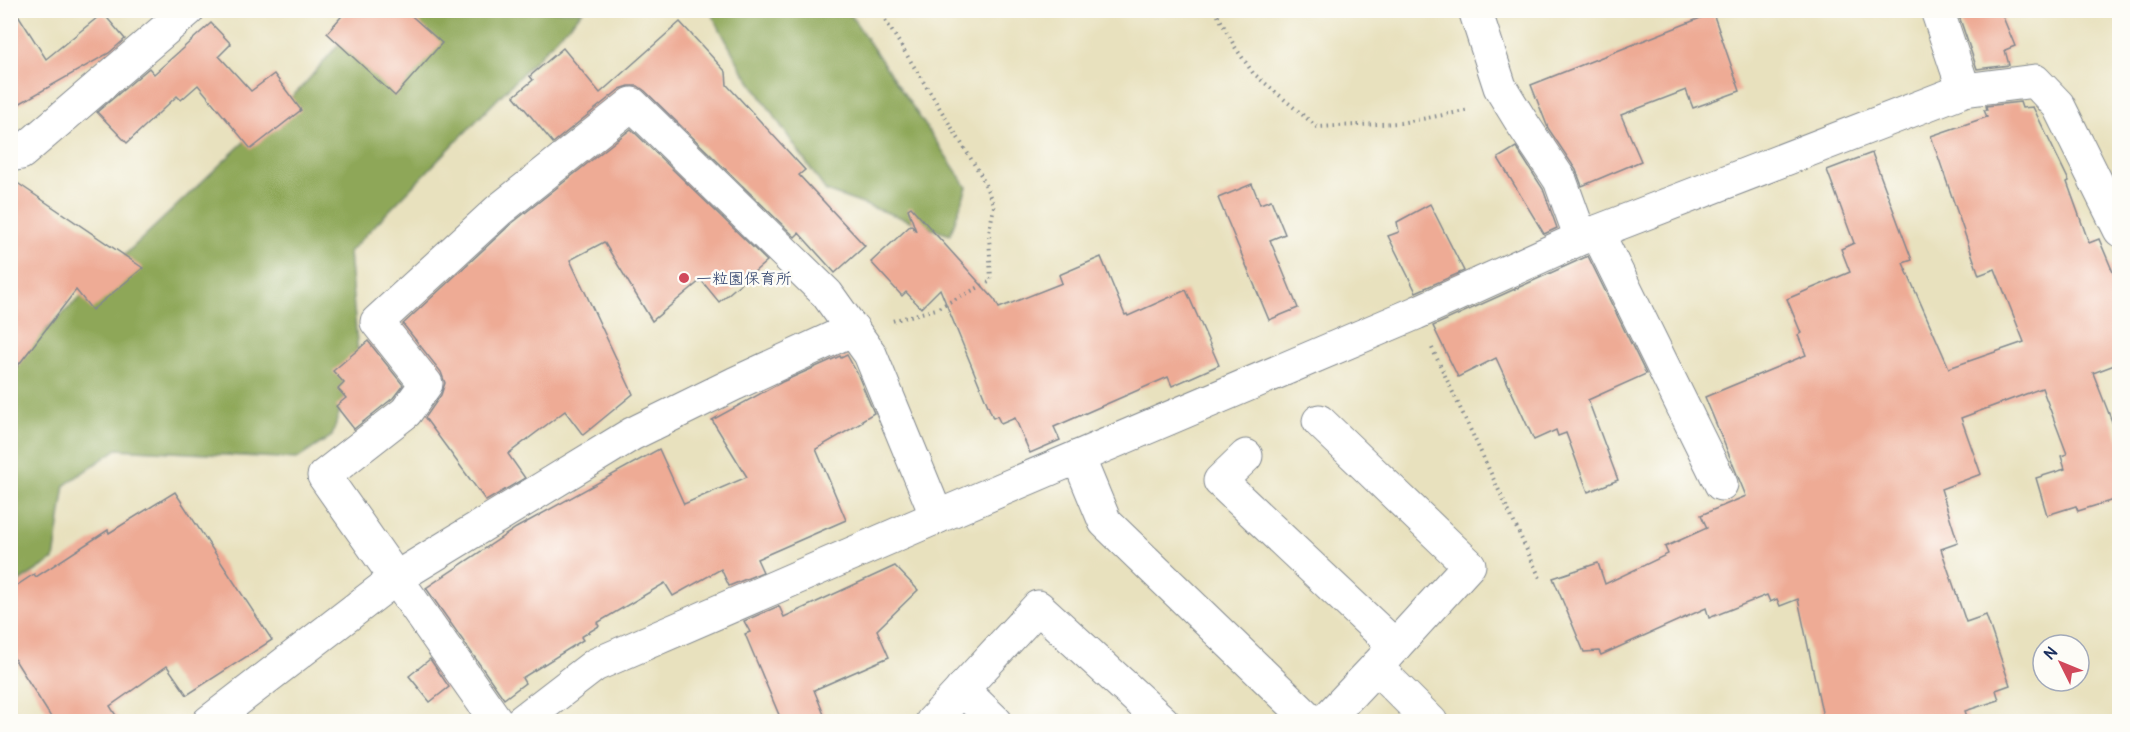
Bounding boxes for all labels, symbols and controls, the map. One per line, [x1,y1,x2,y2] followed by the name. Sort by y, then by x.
[696,269,792,289] place label: 一粒園保育所
[677,271,691,285] marker: 一粒園保育所
[2031,633,2091,693] north arrow
[2040,643,2062,664] text: N

